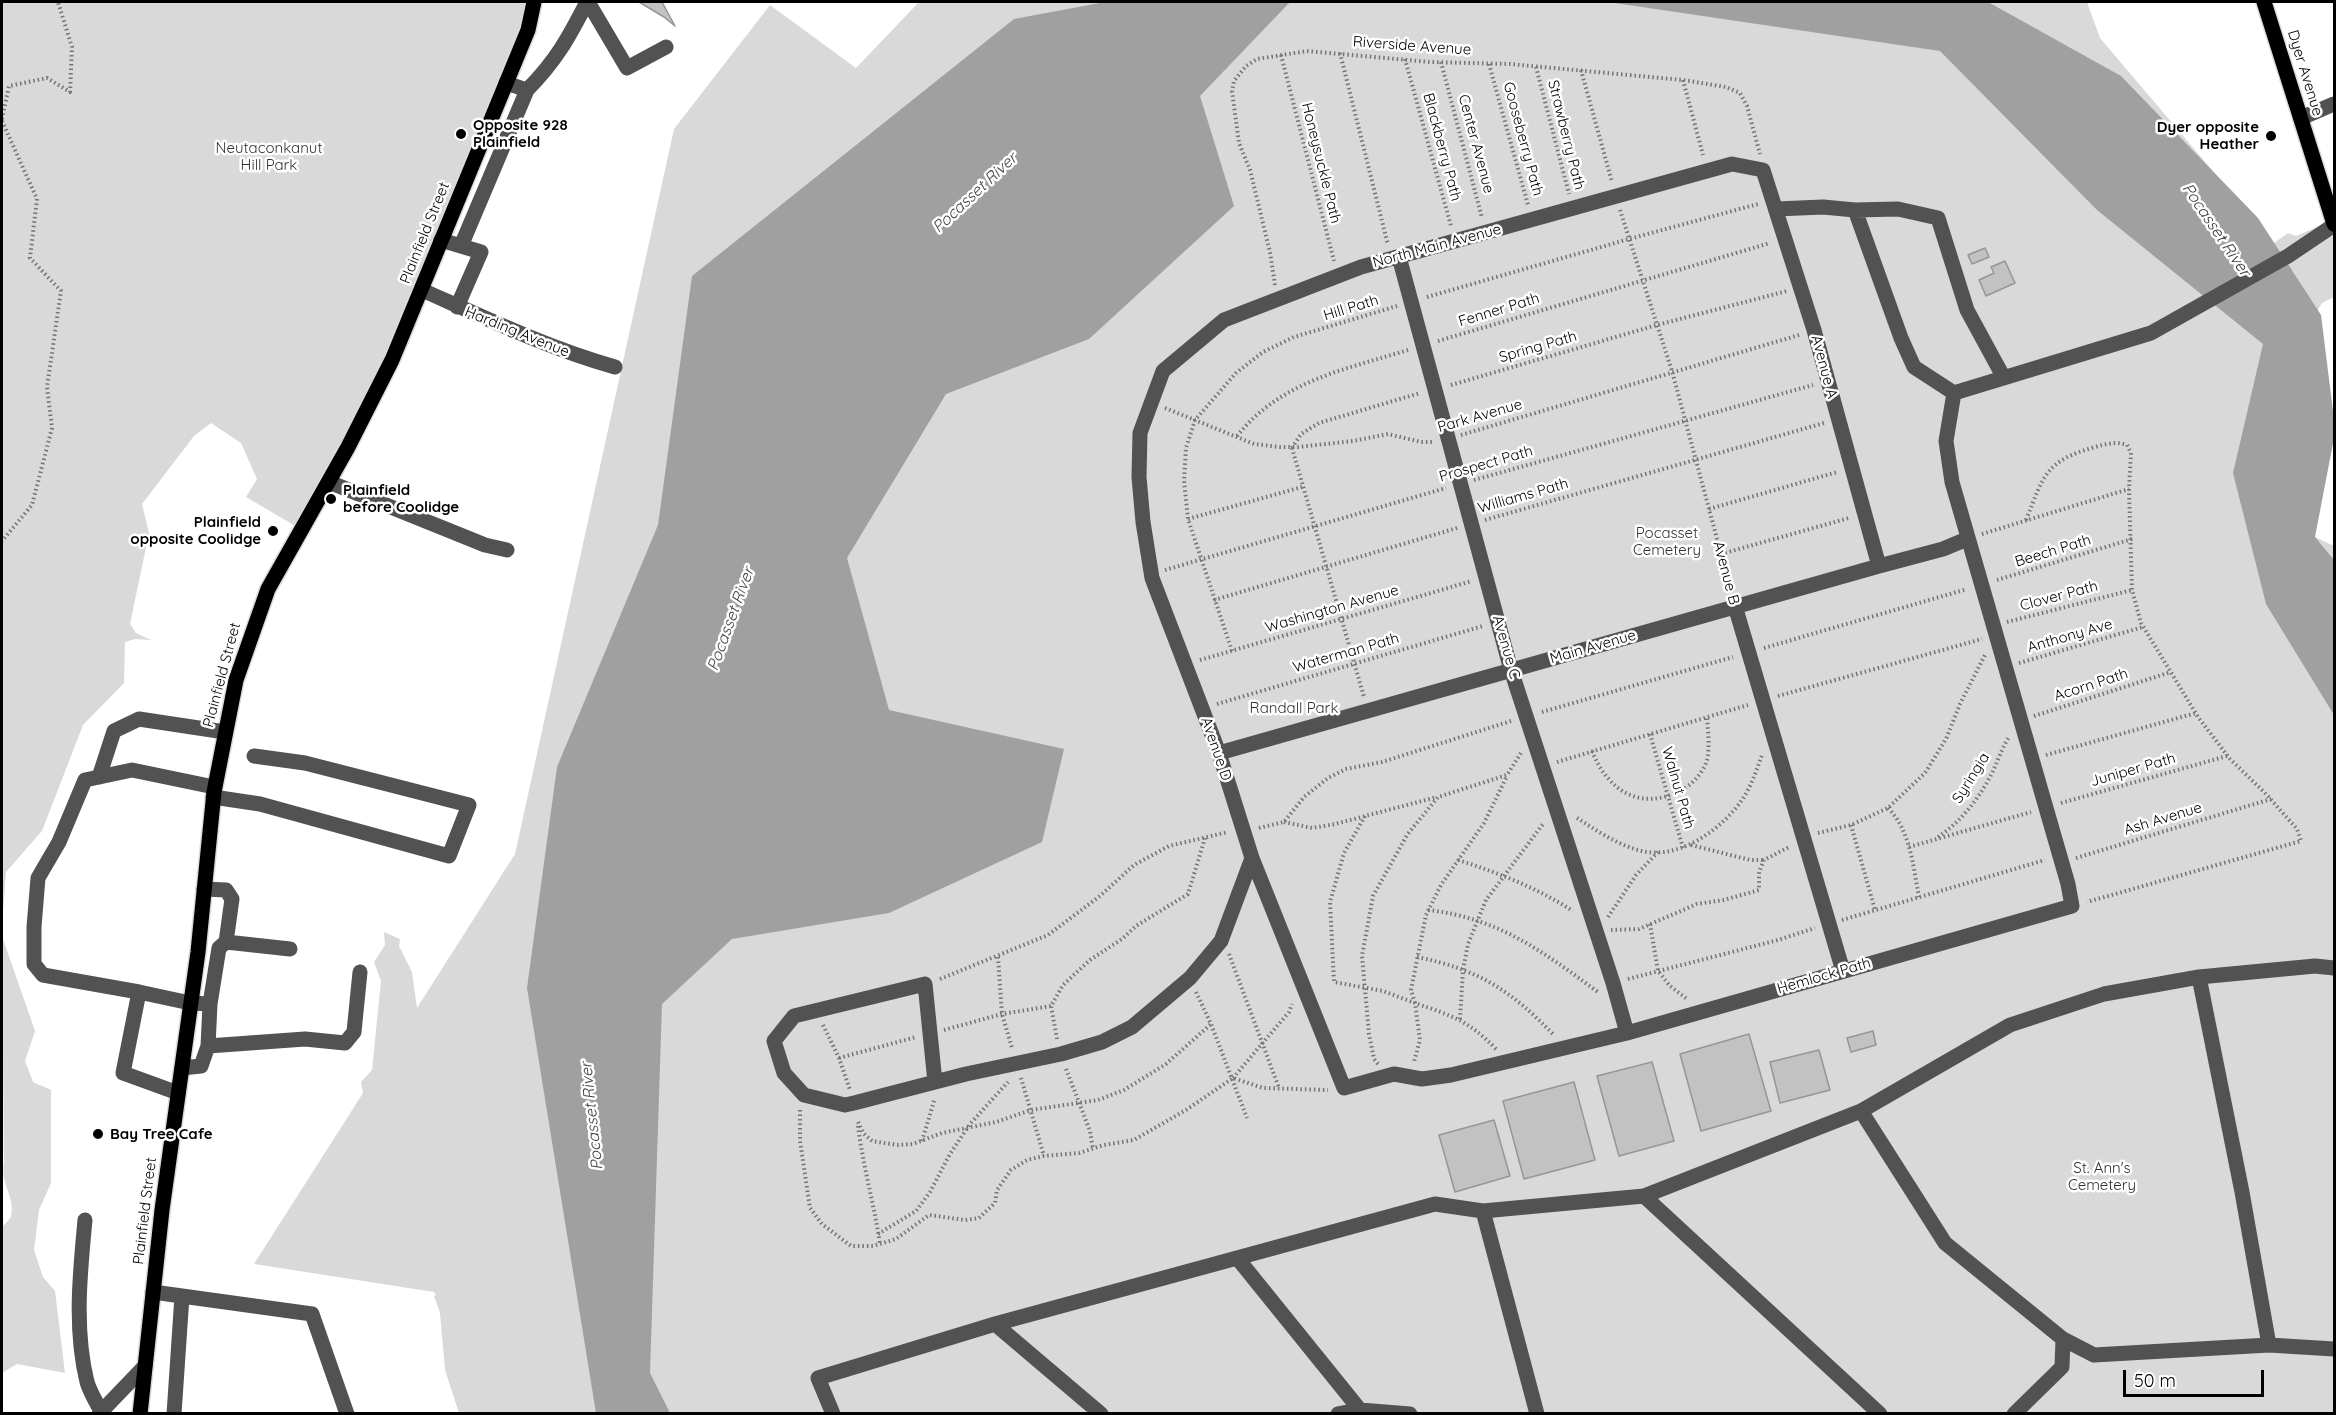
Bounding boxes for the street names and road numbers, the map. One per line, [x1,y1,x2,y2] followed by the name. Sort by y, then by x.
[2283,28,2327,118] street label: Dyer Avenue
[1352,33,1472,59] street label: Riverside Avenue
[1544,78,1588,192] street label: Strawberry Path
[1499,80,1547,198] street label: Gooseberry Path
[1419,91,1465,203] street label: Blackberry Path
[1454,93,1498,195] street label: Center Avenue
[1297,101,1345,225] street label: Honeysuckle Path
[396,180,454,286] street label: Plainfield Street
[1371,220,1503,272] street label: North Main Avenue
[1456,289,1542,331] street label: Fenner Path
[1321,291,1381,325] street label: Hill Path
[462,303,572,361] street label: Harding Avenue
[1497,327,1579,367] street label: Spring Path
[1807,333,1841,401] street label: Avenue A
[1436,395,1524,437] street label: Park Avenue
[1437,442,1535,486] street label: Prospect Path
[1476,474,1570,518] street label: Williams Path
[2013,531,2093,571] street label: Beech Path
[1709,539,1743,607] street label: Avenue B
[2018,577,2100,615] street label: Clover Path
[1263,581,1401,637] street label: Washington Avenue
[1488,613,1524,681] street label: Avenue C
[2025,615,2115,657] street label: Anthony Ave
[199,621,245,729] street label: Plainfield Street
[1548,626,1638,668] street label: Main Avenue
[1291,629,1401,677] street label: Waterman Path
[2052,665,2130,705] street label: Acorn Path
[1197,715,1235,783] street label: Avenue D
[1658,745,1698,831] street label: Walnut Path
[1948,749,1994,807] street label: Syringia
[2088,749,2178,791] street label: Juniper Path
[2122,799,2204,839] street label: Ash Avenue
[1775,954,1873,998] street label: Hemlock Path
[129,1156,161,1266] street label: Plainfield Street

